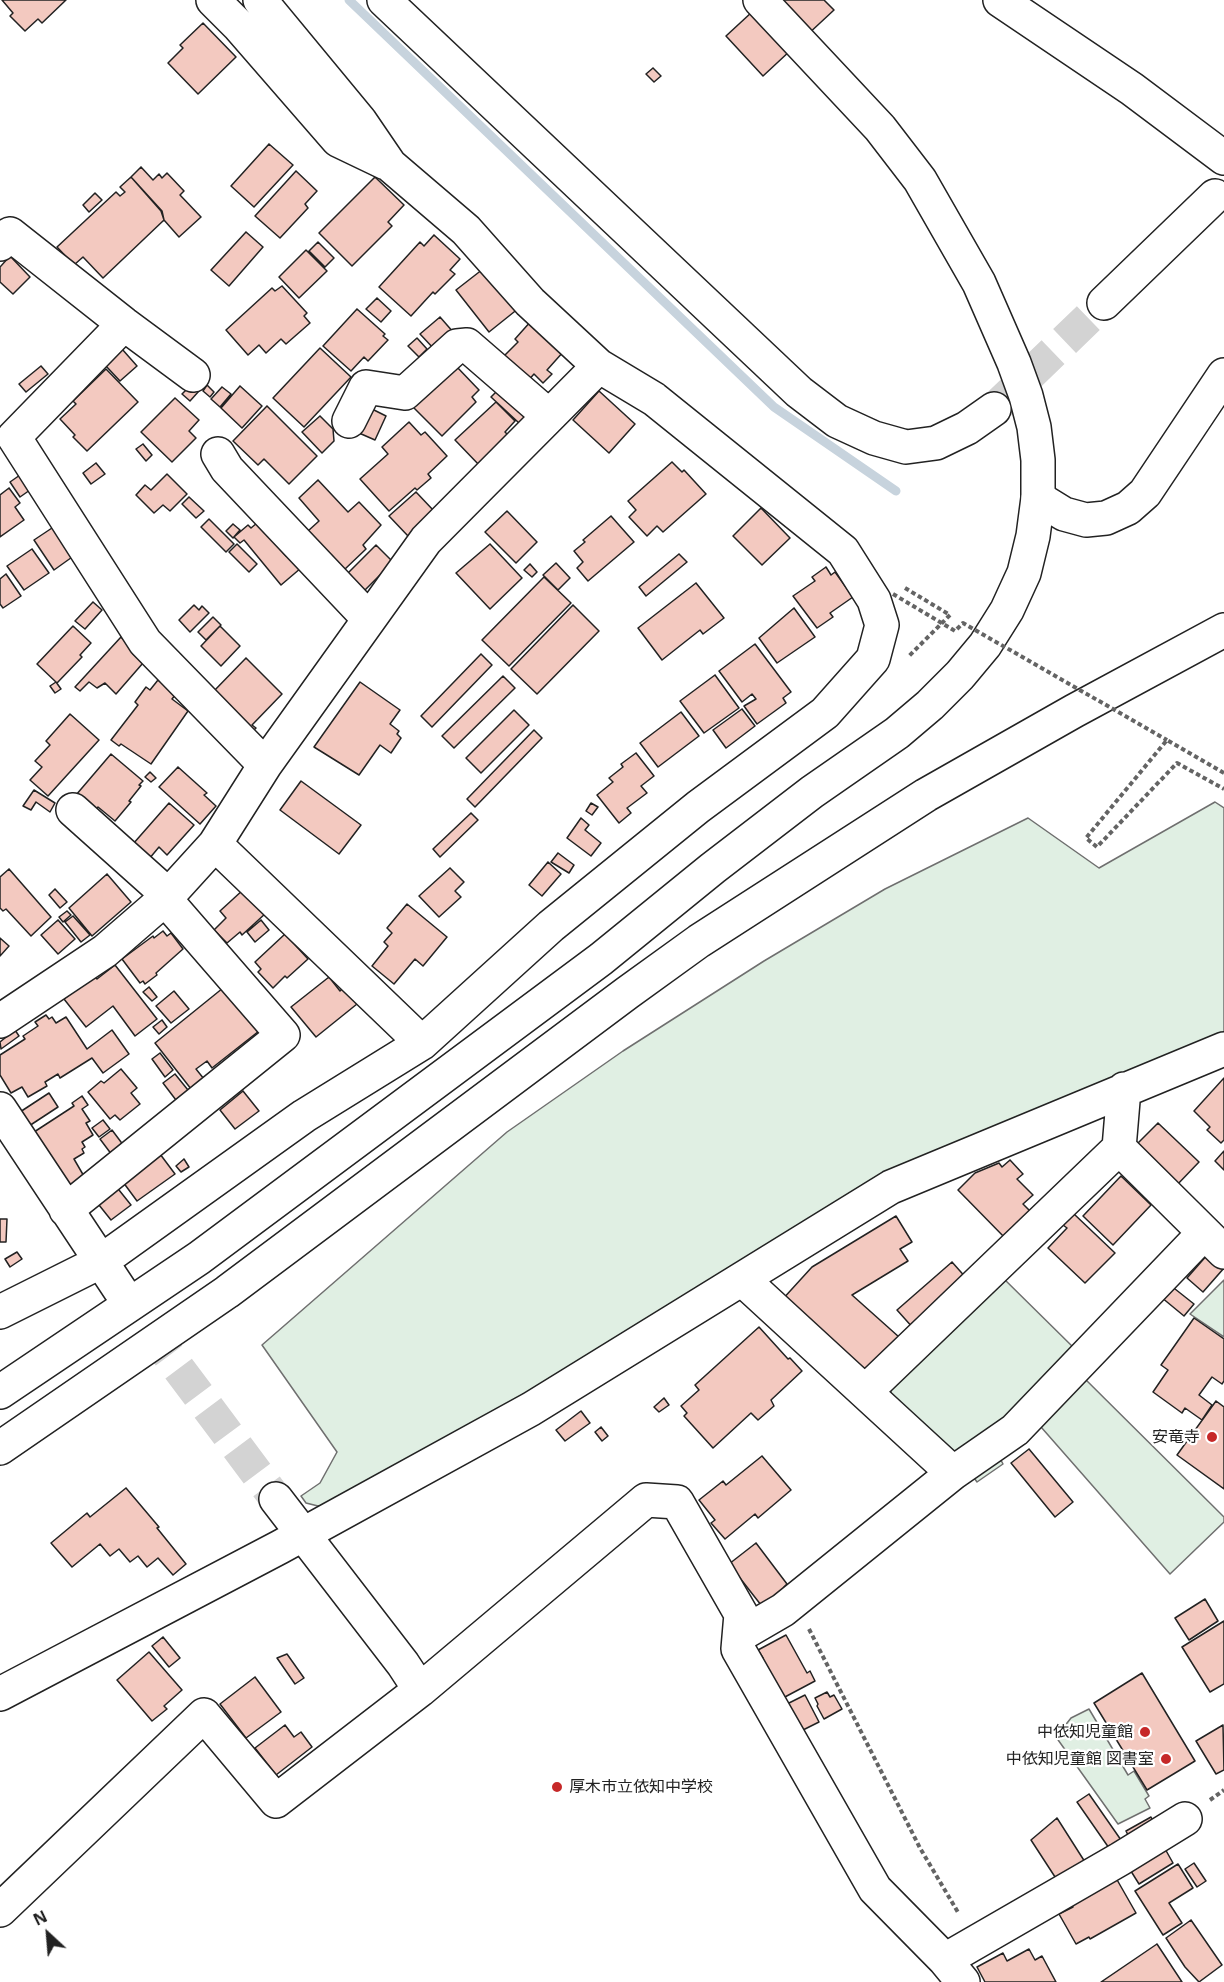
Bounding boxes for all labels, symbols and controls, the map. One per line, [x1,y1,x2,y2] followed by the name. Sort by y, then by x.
[1152,1427,1200,1447] place label: 安竜寺
[1205,1430,1219,1444] marker: 安竜寺
[1037,1722,1133,1742] place label: 中依知児童館
[1138,1725,1152,1739] marker: 中依知児童館
[1006,1749,1154,1769] place label: 中依知児童館 図書室
[1159,1752,1173,1766] marker: 中依知児童館 図書室
[569,1777,713,1797] place label: 厚木市立依知中学校
[550,1780,564,1794] marker: 厚木市立依知中学校
[18,1904,78,1964] north arrow
[29,1905,51,1931] text: N

